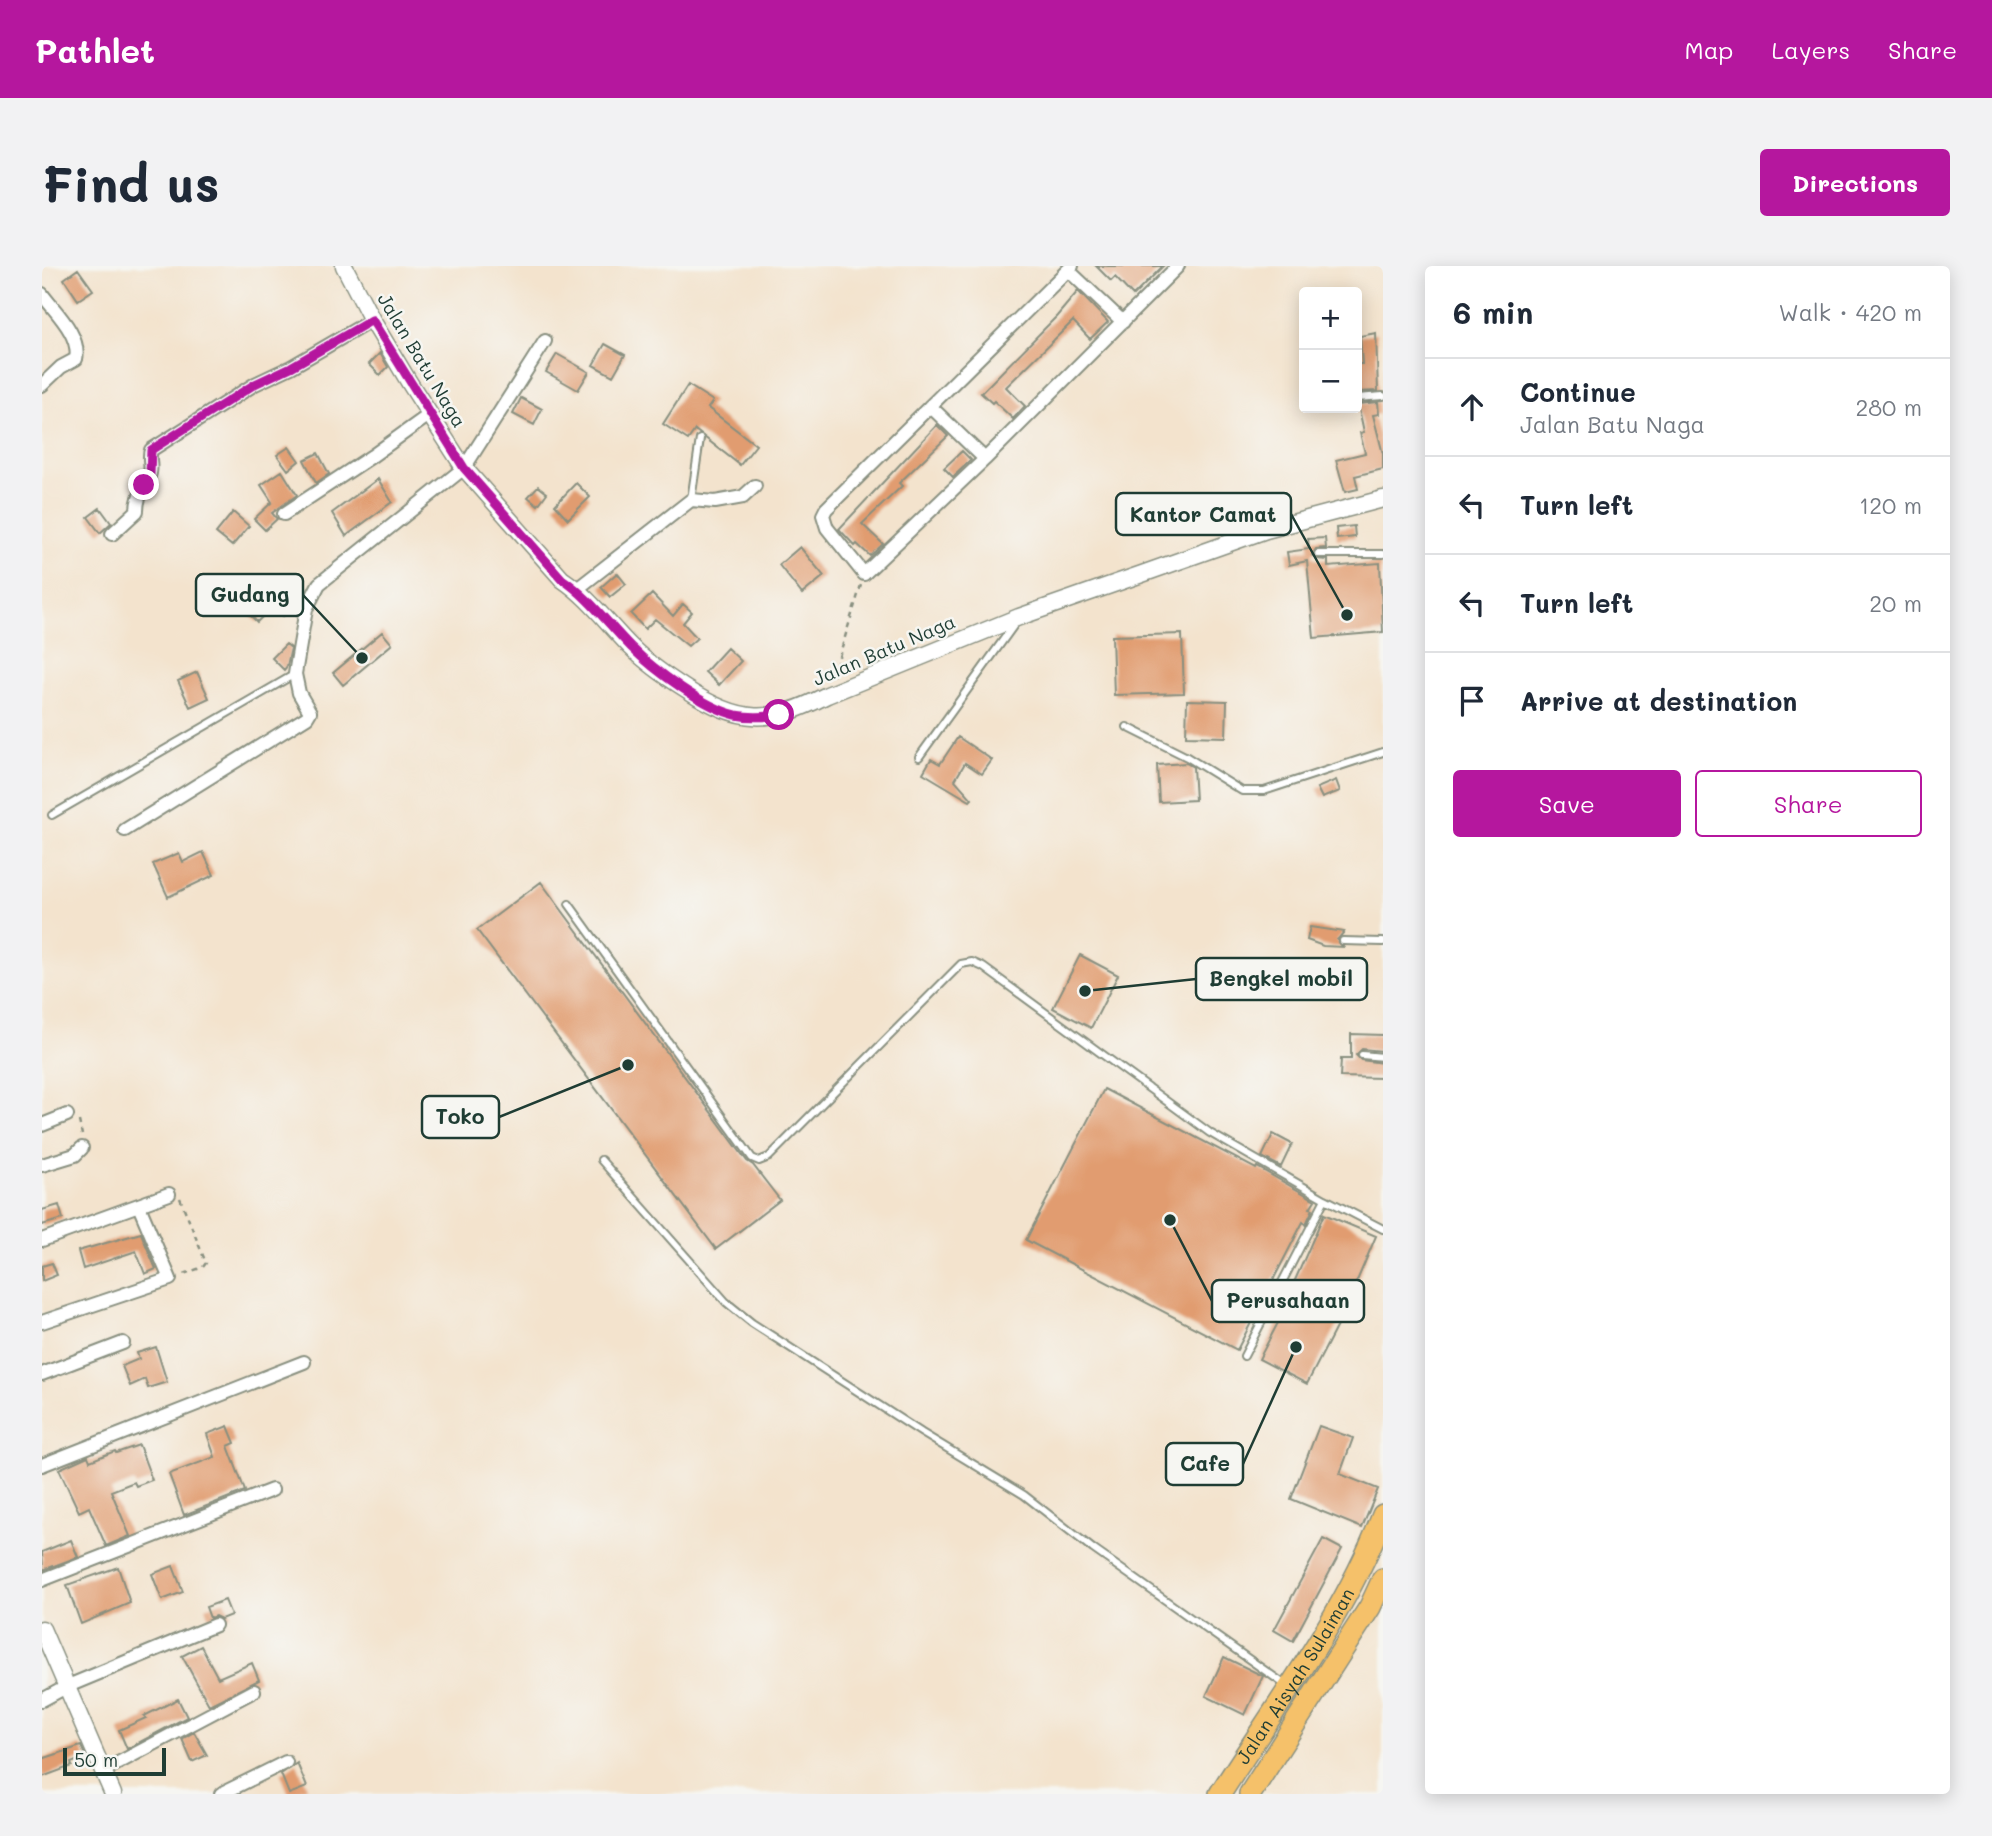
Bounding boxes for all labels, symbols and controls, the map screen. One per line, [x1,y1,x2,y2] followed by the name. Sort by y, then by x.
[35,28,155,71] text: Pathlet
[1685,34,1733,65] text: Map
[1771,34,1850,65] text: Layers
[1888,34,1957,65] text: Share
[1760,149,1950,216] button: Directions
[42,151,220,214] text: Find us
[1299,287,1362,413] map controls
[1299,287,1362,350] button: +
[372,288,472,432] street label: Jalan Batu Naga
[1453,292,1533,332] text: 6 min
[1779,297,1922,327] text: Walk · 420 m
[1299,350,1362,413] button: −
[1520,375,1636,409] text: Continue
[1453,388,1491,426] icon: ahead
[1855,392,1922,422] text: 280 m
[1520,409,1705,439] text: Jalan Batu Naga
[128,469,159,500] route end
[1453,486,1491,524] icon: left
[1520,488,1633,522] text: Turn left
[1859,490,1922,520] text: 120 m
[1116,493,1291,535] callout: Kantor Camat
[1130,500,1276,527] text: Kantor Camat
[196,574,303,616] callout: Gudang
[211,580,289,607] text: Gudang
[1453,584,1491,622] icon: left
[1520,586,1633,620] text: Turn left
[1869,588,1922,618] text: 20 m
[809,608,959,691] street label: Jalan Batu Naga
[1453,682,1491,720] icon: arrive
[1520,684,1797,718] text: Arrive at destination
[763,699,794,730] route start
[1453,770,1681,837] button: Save
[1695,770,1922,837] button: Share
[1196,958,1367,1000] callout: Bengkel mobil
[1209,964,1353,991] text: Bengkel mobil
[422,1096,499,1138] callout: Toko
[435,1102,485,1129] text: Toko
[1212,1280,1364,1322] callout: Perusahaan
[1226,1286,1350,1313] text: Perusahaan
[1166,1443,1243,1485] callout: Cafe
[1180,1449,1230,1476] text: Cafe
[1230,1583,1359,1769] street label: Jalan Aisyah Sulaiman
[63,1745,166,1777] scale bar
[74,1747,118,1772] text: 50 m

